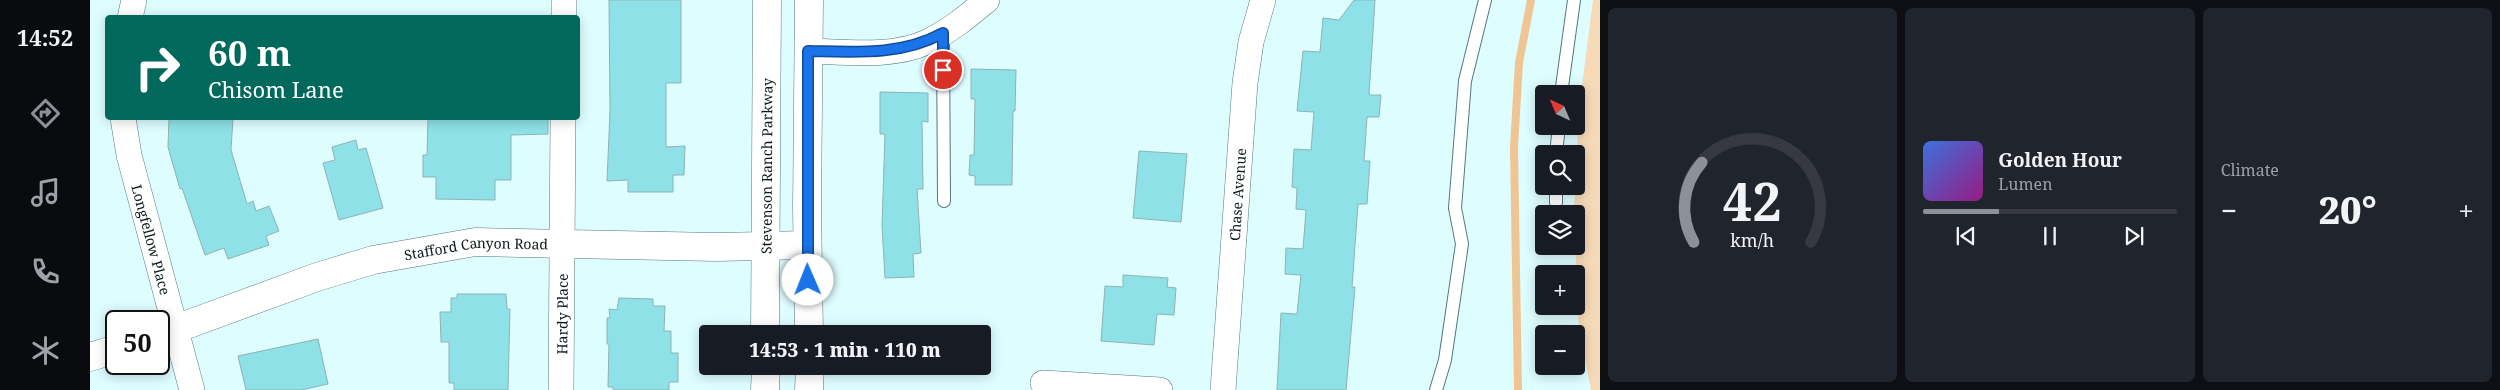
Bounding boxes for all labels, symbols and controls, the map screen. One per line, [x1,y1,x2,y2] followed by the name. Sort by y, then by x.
[17,22,73,52] text: 14:52
[208,29,291,76] text: 60 m
[125,35,190,100] icon: right
[922,49,964,91] pin
[929,56,957,84] icon: arrive
[208,74,344,104] text: Chisom Lane
[756,78,776,254] street label: Stevenson Ranch Parkway
[1535,85,1585,135] north arrow
[1535,85,1585,375] map controls
[28,96,63,131] icon: directions
[1535,145,1585,195] button: search
[1224,147,1250,242] street label: Chase Avenue
[1998,147,2122,173] text: Golden Hour
[2221,159,2279,181] text: Climate
[1723,165,1782,236] text: 42
[1998,173,2052,195] text: Lumen
[28,175,63,210] icon: music
[128,182,176,297] street label: Longfellow Place
[2318,183,2377,235] text: 20°
[2221,191,2237,229] text: −
[2458,191,2474,229] text: +
[1535,205,1585,255] button: layers
[1952,222,1980,250] icon: previous
[2036,222,2064,250] icon: pause
[2120,222,2148,250] icon: next
[1731,228,1775,252] text: km/h
[403,232,549,264] street label: Stafford Canyon Road
[781,253,833,305] position arrow
[28,254,63,289] icon: phone
[1535,265,1585,315] button: +
[552,273,571,355] street label: Hardy Place
[105,310,170,375] speed limit sign: 50
[1535,325,1585,375] button: −
[28,333,63,368] icon: climate
[749,337,941,363] text: 14:53 · 1 min · 110 m

